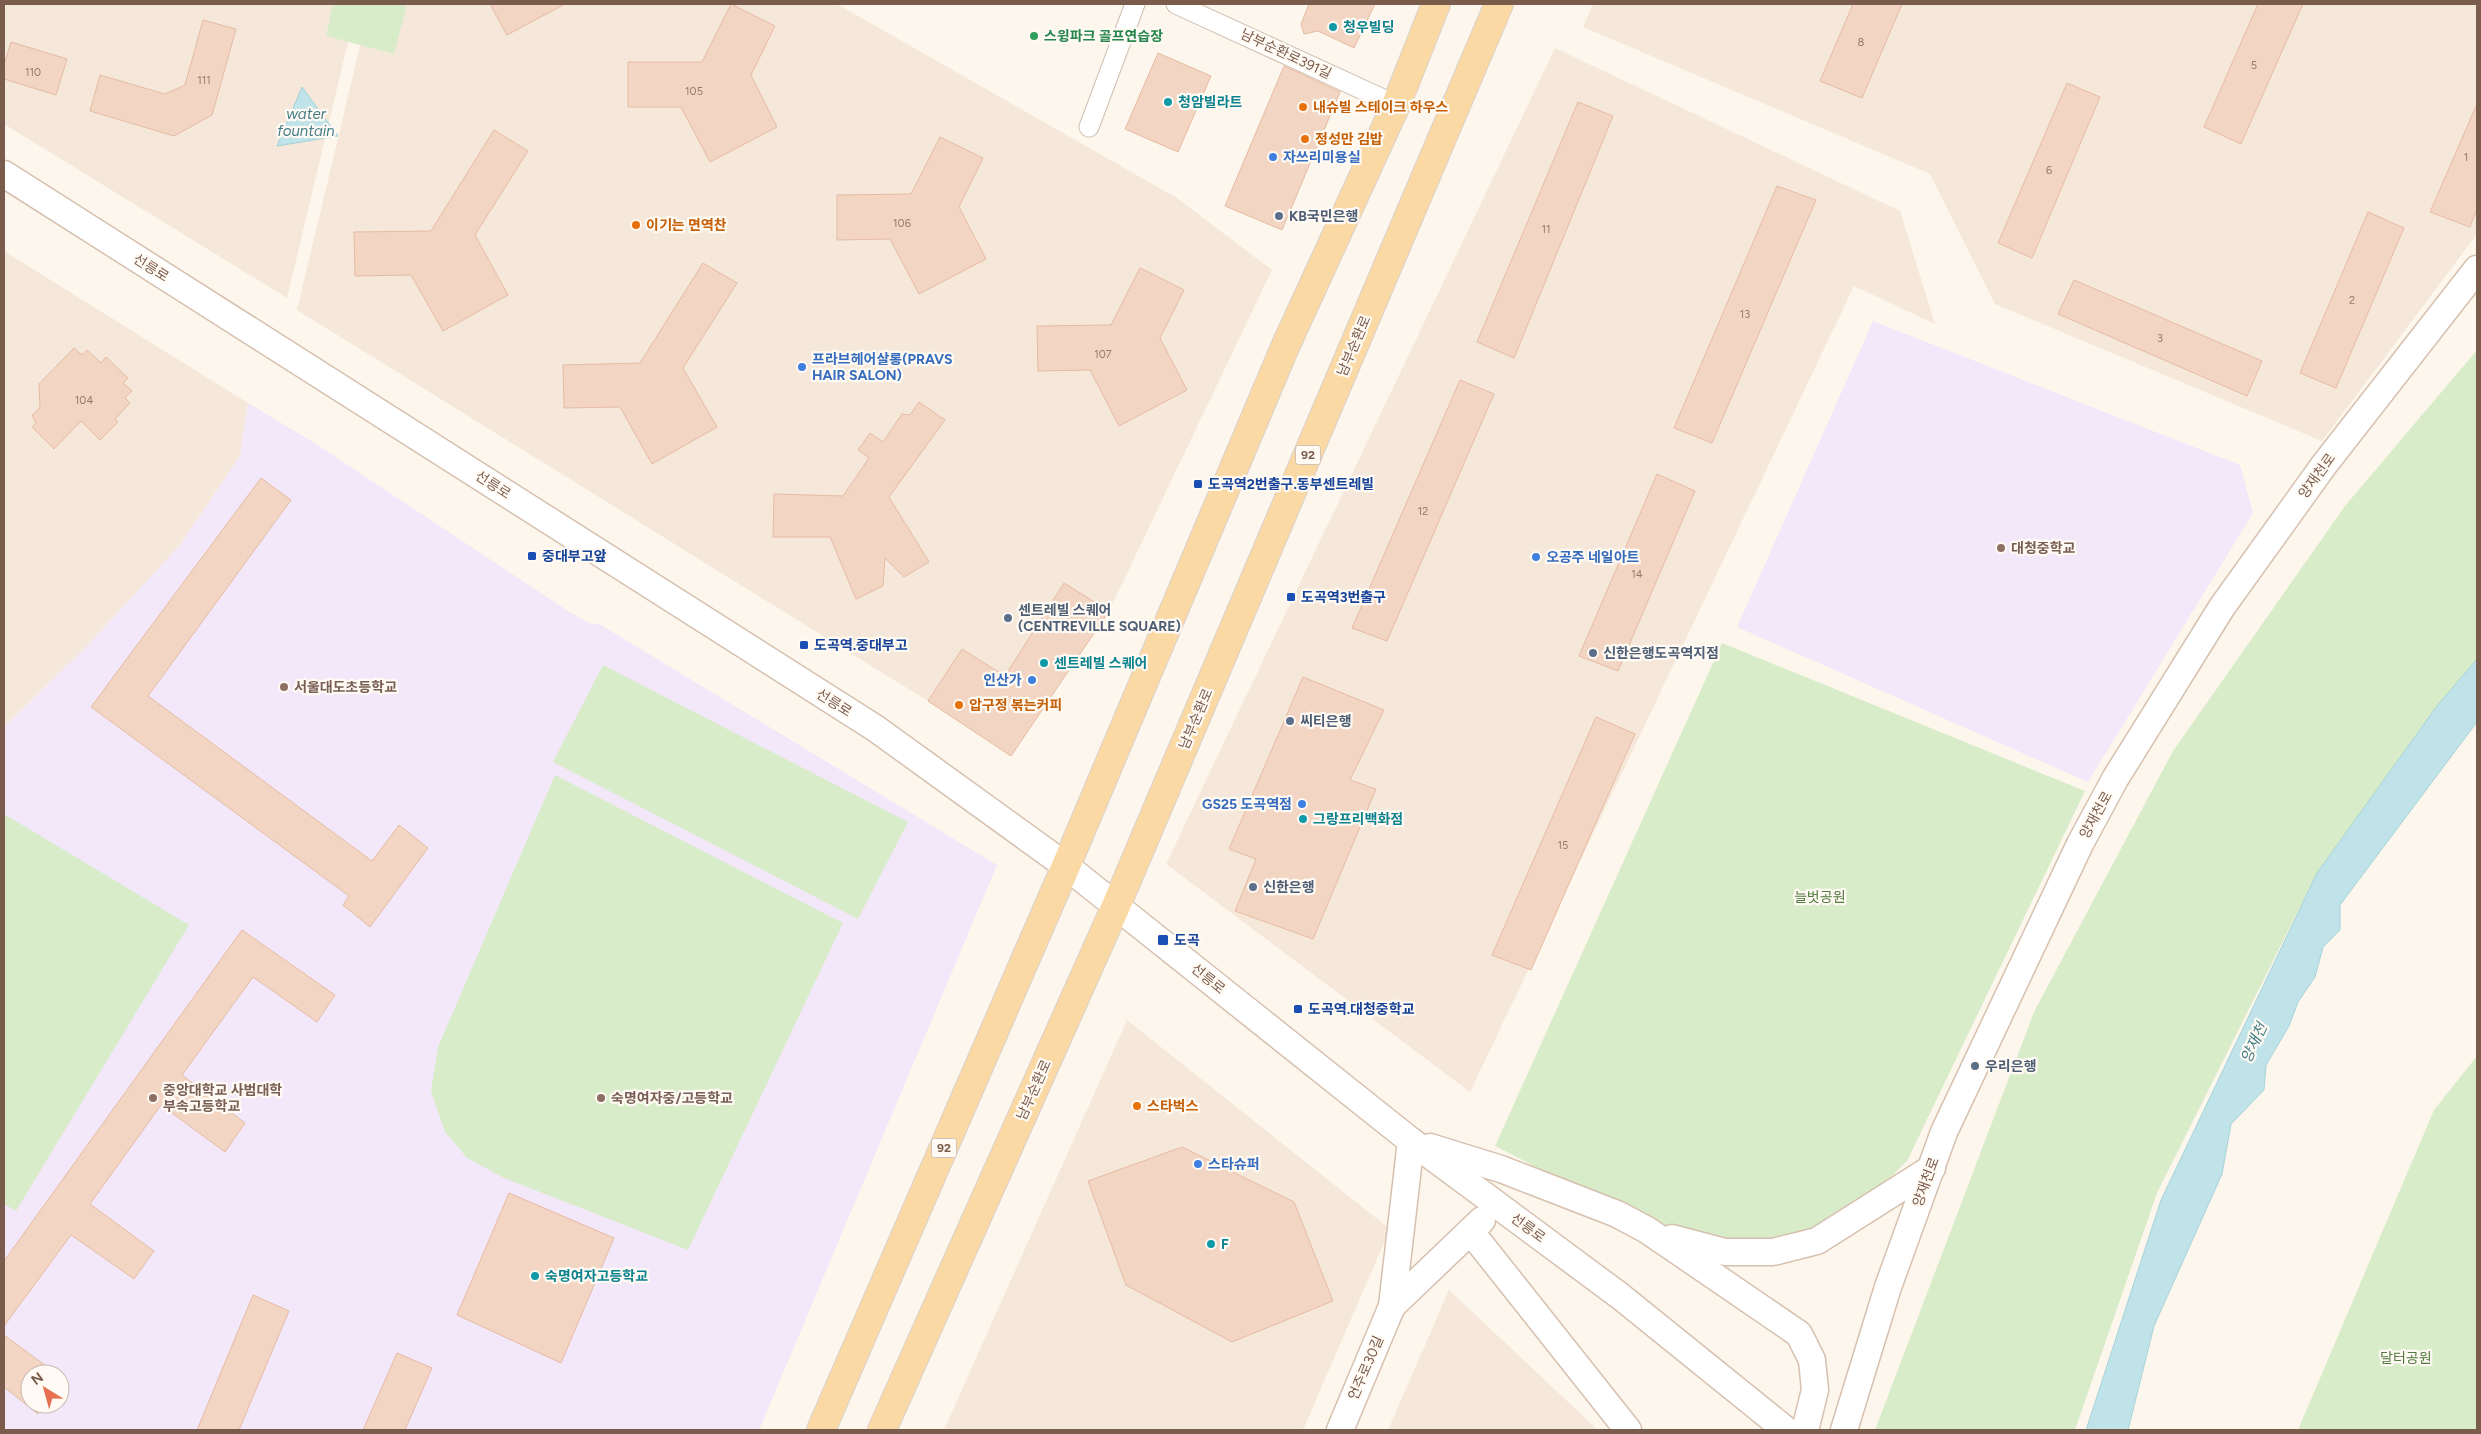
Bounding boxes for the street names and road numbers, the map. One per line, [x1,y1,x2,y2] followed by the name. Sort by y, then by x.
[1238,25,1334,83] street label: 남부순환로391길
[130,251,172,286] street label: 선릉로
[1334,313,1374,379] street label: 남부순환로
[1296,446,1320,464] road number: 92
[2295,450,2339,502] street label: 양재천로
[472,467,514,503] street label: 선릉로
[813,686,855,721] street label: 선릉로
[1176,686,1216,752] street label: 남부순환로
[2076,788,2116,842] street label: 양재천로
[1188,960,1228,998] street label: 선릉로
[1013,1057,1055,1123] street label: 남부순환로
[932,1138,956,1158] road number: 92
[1909,1155,1943,1209] street label: 양재천로
[1507,1210,1549,1246] street label: 선릉로
[1345,1333,1387,1403] street label: 언주로30길

